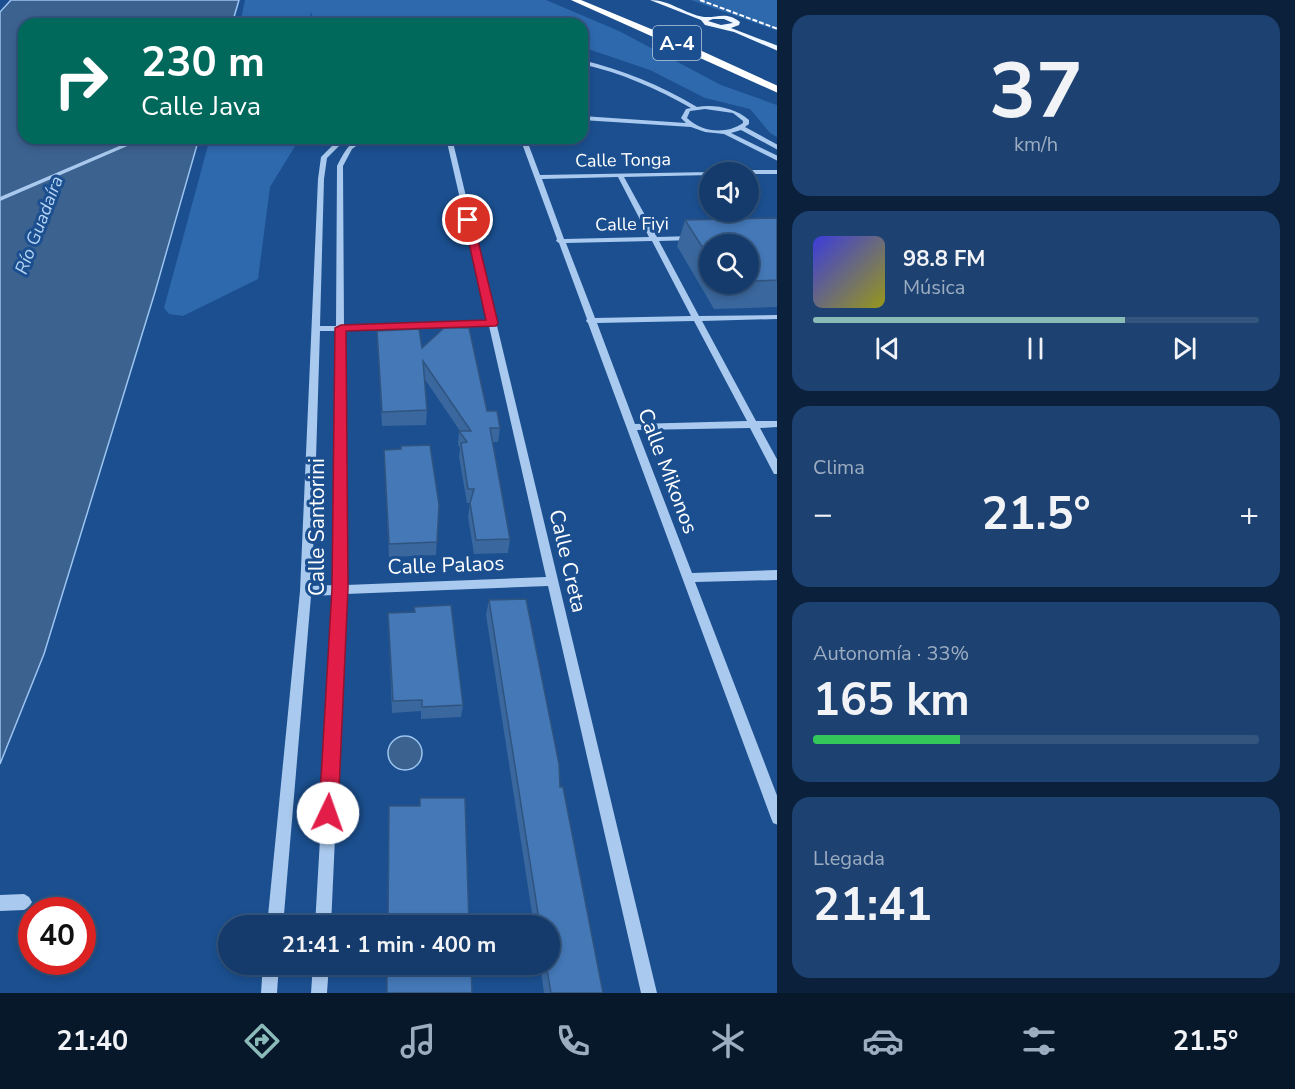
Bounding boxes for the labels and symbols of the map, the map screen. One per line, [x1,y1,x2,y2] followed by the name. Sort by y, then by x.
[653,26,701,60] road number: A-4
[575,147,671,173] street label: Calle Tonga
[9,172,69,278] water label: Río Guadaíra
[442,194,493,245] pin
[595,211,669,237] street label: Calle Fiyi
[631,404,705,538] street label: Calle Mikonos
[303,458,331,596] street label: Calle Santorini
[543,507,593,615] street label: Calle Creta
[387,549,505,581] street label: Calle Palaos
[296,781,360,845] position arrow
[18,897,96,975] speed limit sign: 40

